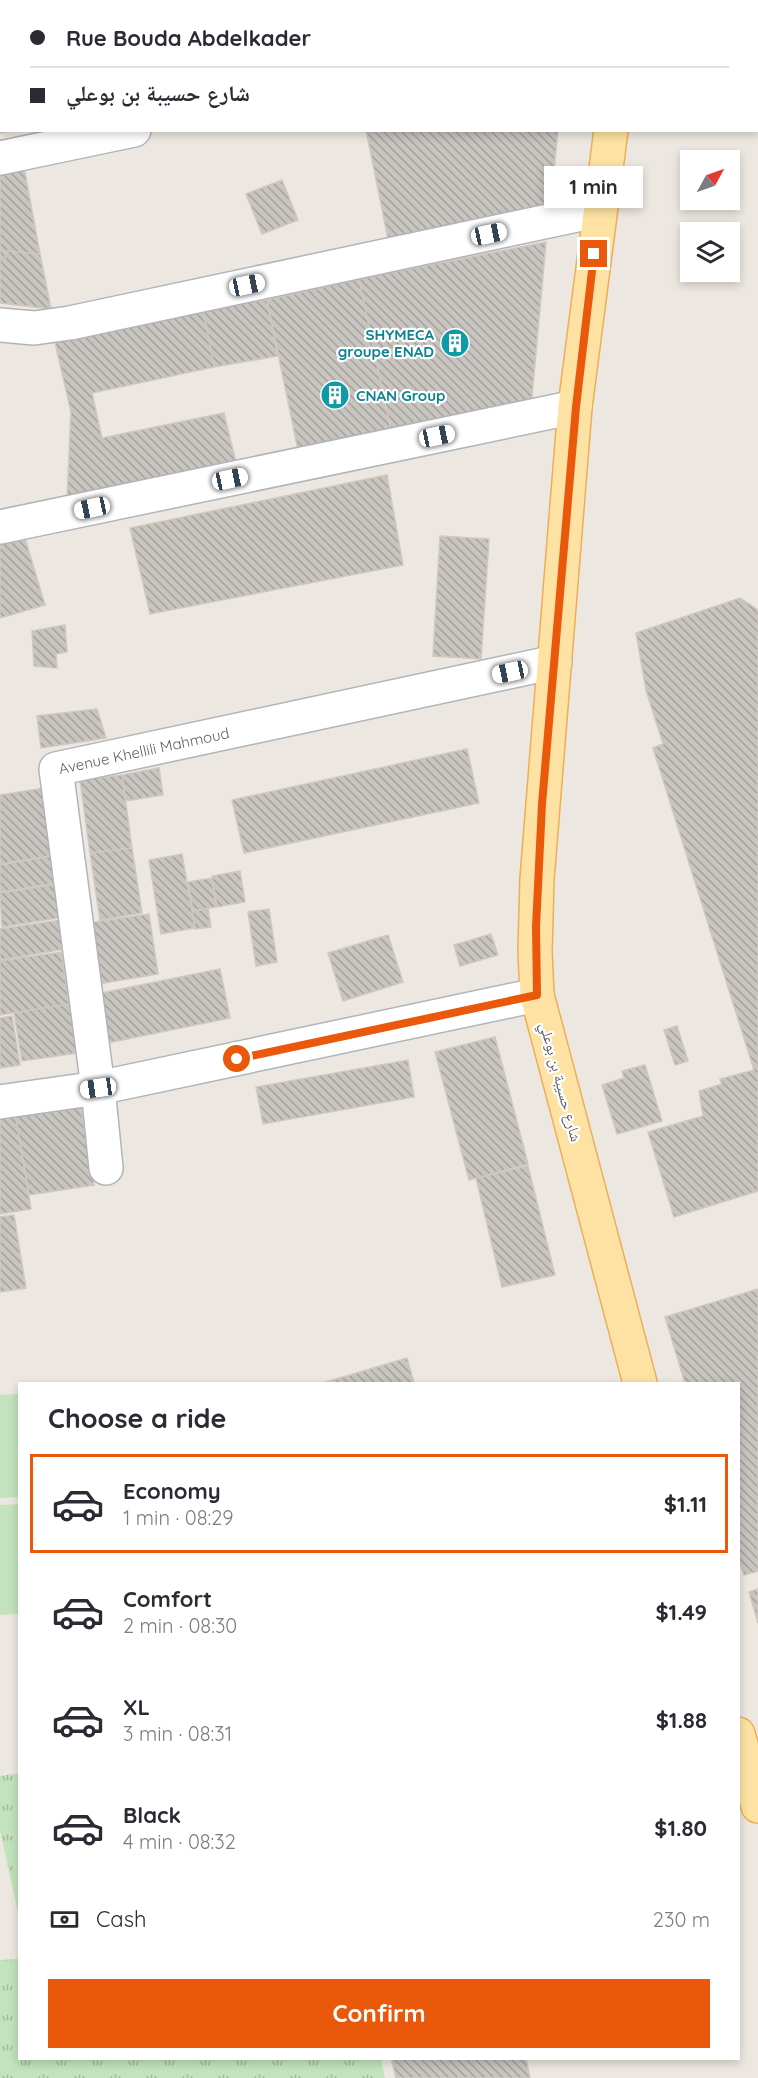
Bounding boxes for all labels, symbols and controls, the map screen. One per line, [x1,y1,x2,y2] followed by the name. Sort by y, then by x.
[66,24,311,52] text: Rue Bouda Abdelkader
[66,79,250,107] text: شارع حسيبة بن بوعلي
[680,150,740,210] north arrow
[680,150,740,282] map controls
[544,167,644,209] callout: 1 min
[569,174,618,199] text: 1 min
[470,221,508,247] car
[680,222,740,282] button: layers
[580,240,607,267] route end
[228,272,266,298] car
[338,325,434,361] place label: SHYMECA groupe ENAD
[439,327,471,359] building icon: SHYMECA groupe ENAD
[319,379,351,411] building icon: CNAN Group
[356,386,445,405] place label: CNAN Group
[418,423,456,449] car
[211,466,249,492] car
[73,495,111,521] car
[491,659,529,685] car
[57,723,231,778] street label: Avenue Khellili Mahmoud
[533,1020,586,1144] street label: شارع حسيبة بن بوعلي
[223,1045,250,1072] route start
[79,1077,117,1099] car
[48,1401,226,1435] text: Choose a ride
[51,1477,105,1531] icon: car
[123,1477,221,1505] text: Economy
[664,1490,707,1518] text: $1.11
[123,1505,233,1530] text: 1 min · 08:29
[51,1585,105,1639] icon: car
[123,1585,212,1613] text: Comfort
[655,1598,707,1626] text: $1.49
[123,1613,237,1638] text: 2 min · 08:30
[51,1693,105,1747] icon: car
[123,1693,150,1721] text: XL
[656,1706,707,1734] text: $1.88
[123,1721,232,1746] text: 3 min · 08:31
[51,1801,105,1855] icon: car
[123,1801,181,1829] text: Black
[654,1814,707,1842] text: $1.80
[123,1829,236,1854] text: 4 min · 08:32
[48,1903,81,1936] icon: cash
[96,1905,147,1933] text: Cash
[653,1907,710,1932] text: 230 m
[48,1979,710,2048] button: Confirm

